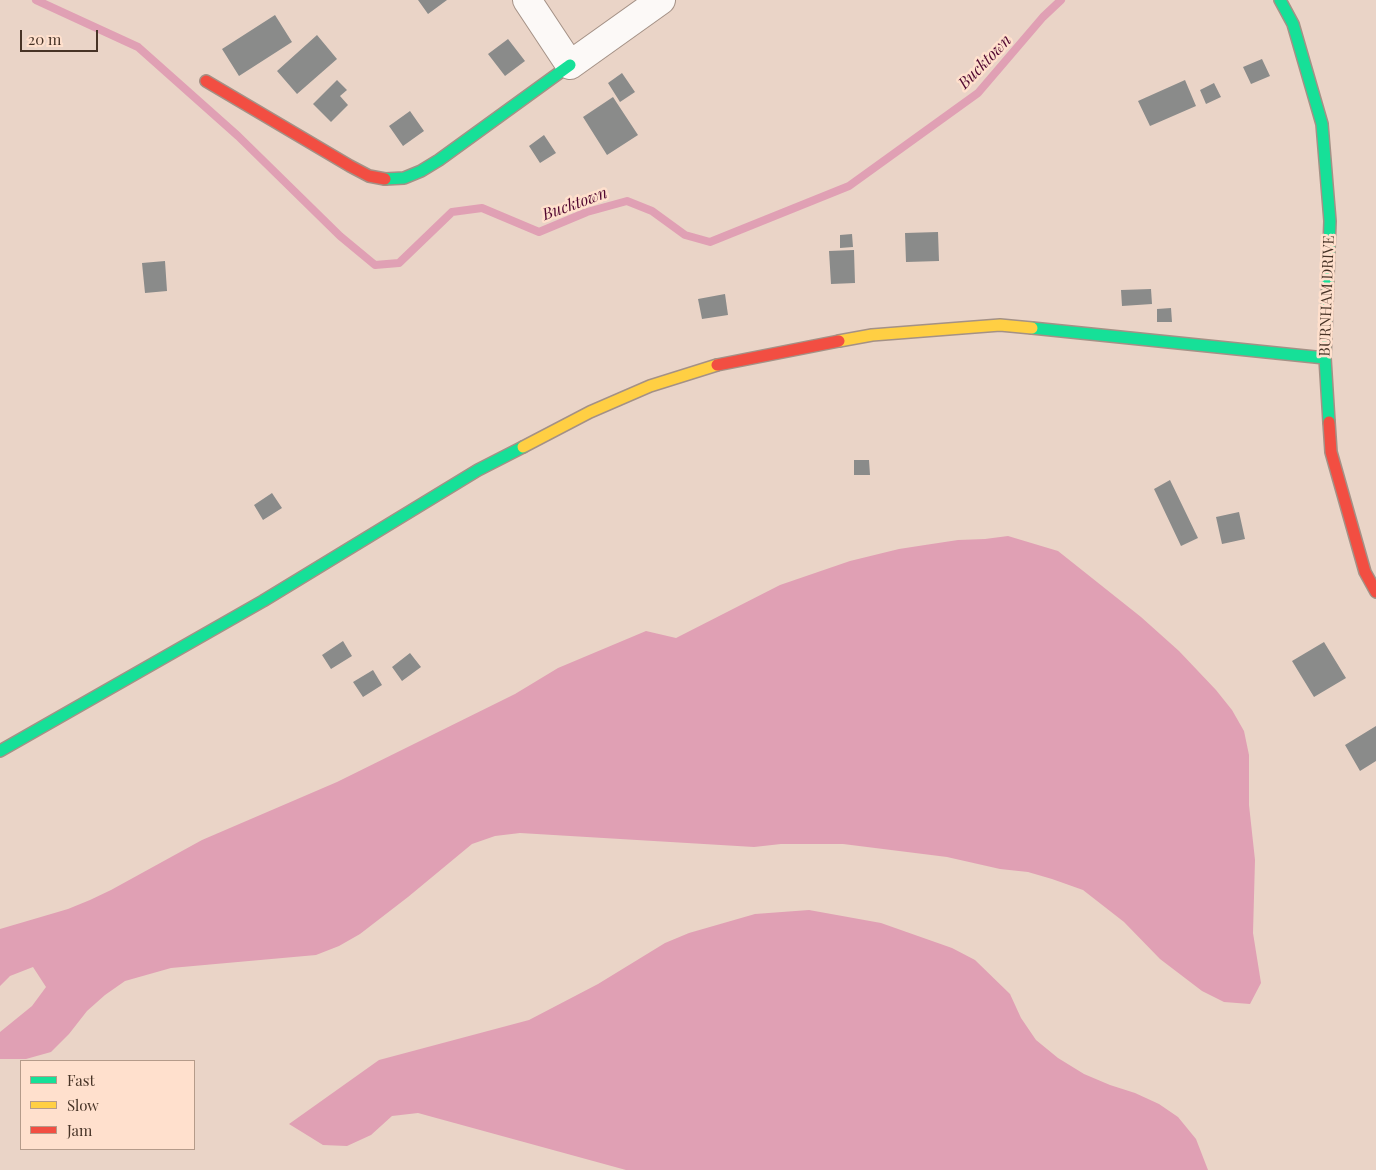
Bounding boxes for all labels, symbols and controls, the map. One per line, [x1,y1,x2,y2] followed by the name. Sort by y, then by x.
[22,20,100,52] scale bar
[28,29,61,49] text: 20 m
[955,31,1015,93] water label: Bucktown
[540,183,610,225] water label: Bucktown
[1316,235,1338,357] street label: BURNHAM DRIVE
[20,1060,195,1150] legend
[67,1070,95,1090] text: Fast
[67,1095,99,1115] text: Slow
[67,1120,92,1140] text: Jam

